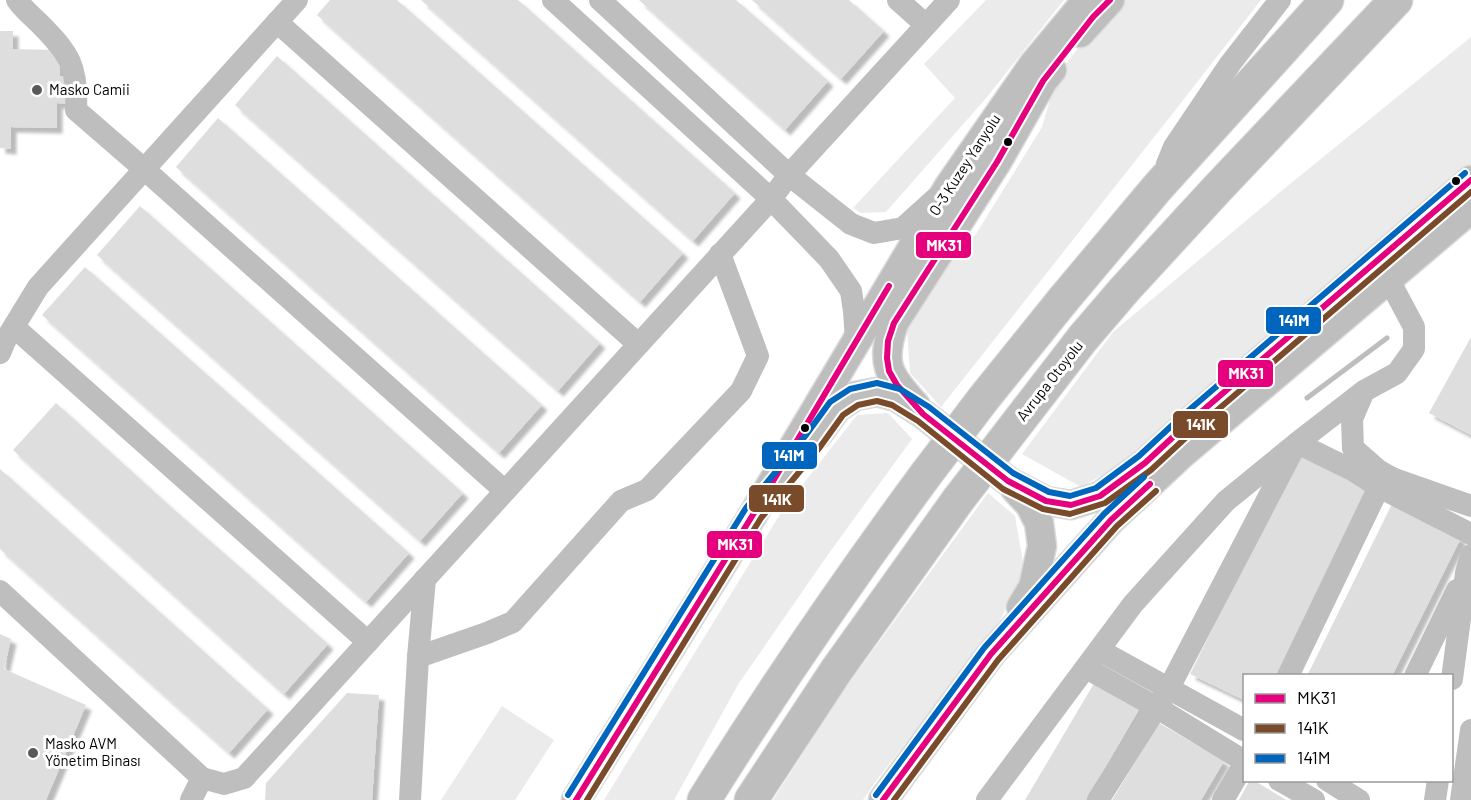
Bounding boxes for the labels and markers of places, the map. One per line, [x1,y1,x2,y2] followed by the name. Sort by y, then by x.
[49,80,130,98] place label: Masko Camii
[30,83,44,97] marker: Masko Camii
[1002,136,1014,148] unlabelled marker
[1450,175,1462,187] unlabelled marker
[799,422,811,434] unlabelled marker
[45,734,141,769] place label: Masko AVM Yönetim Binası
[26,746,40,760] marker: Masko AVM Yönetim Binası

